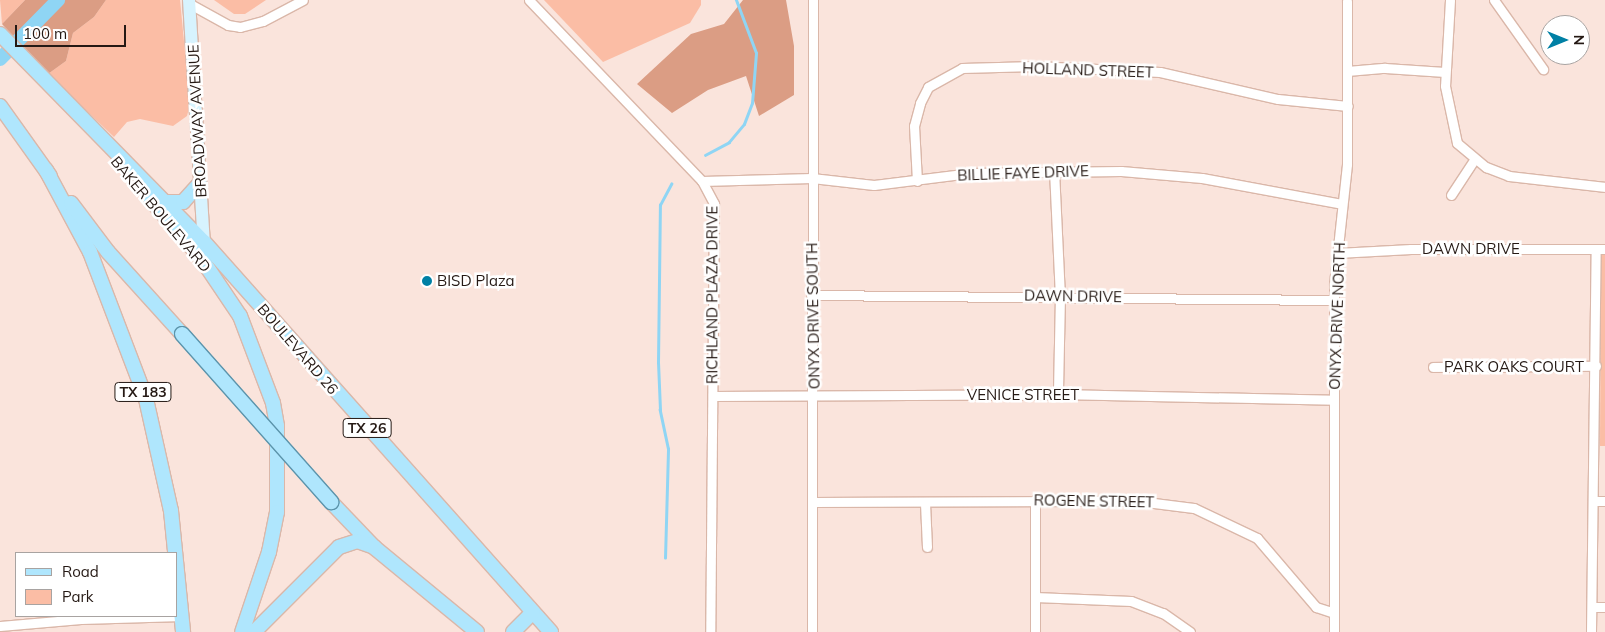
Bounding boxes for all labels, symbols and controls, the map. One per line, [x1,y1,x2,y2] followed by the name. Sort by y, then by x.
[18,15,129,47] scale bar
[1540,15,1590,65] north arrow
[23,24,67,43] text: 100 m
[1570,35,1588,45] text: N
[184,44,210,198] street label: BROADWAY AVENUE
[1022,59,1154,81] street label: HOLLAND STREET
[107,152,215,276] street label: BAKER BOULEVARD
[957,162,1089,184] street label: BILLIE FAYE DRIVE
[703,206,721,384] street label: RICHLAND PLAZA DRIVE
[1422,240,1520,258] street label: DAWN DRIVE
[1325,242,1349,390] street label: ONYX DRIVE NORTH
[803,243,823,389] street label: ONYX DRIVE SOUTH
[437,272,515,290] place label: BISD Plaza
[421,275,433,287] marker: BISD Plaza
[1024,286,1122,306] street label: DAWN DRIVE
[254,300,342,398] street label: BOULEVARD 26
[1444,358,1584,376] street label: PARK OAKS COURT
[114,381,172,404] road number: TX 183
[967,386,1079,404] street label: VENICE STREET
[342,416,392,439] road number: TX 26
[1034,491,1154,511] street label: ROGENE STREET
[15,552,178,617] legend
[62,562,99,581] text: Road
[62,587,94,606] text: Park

